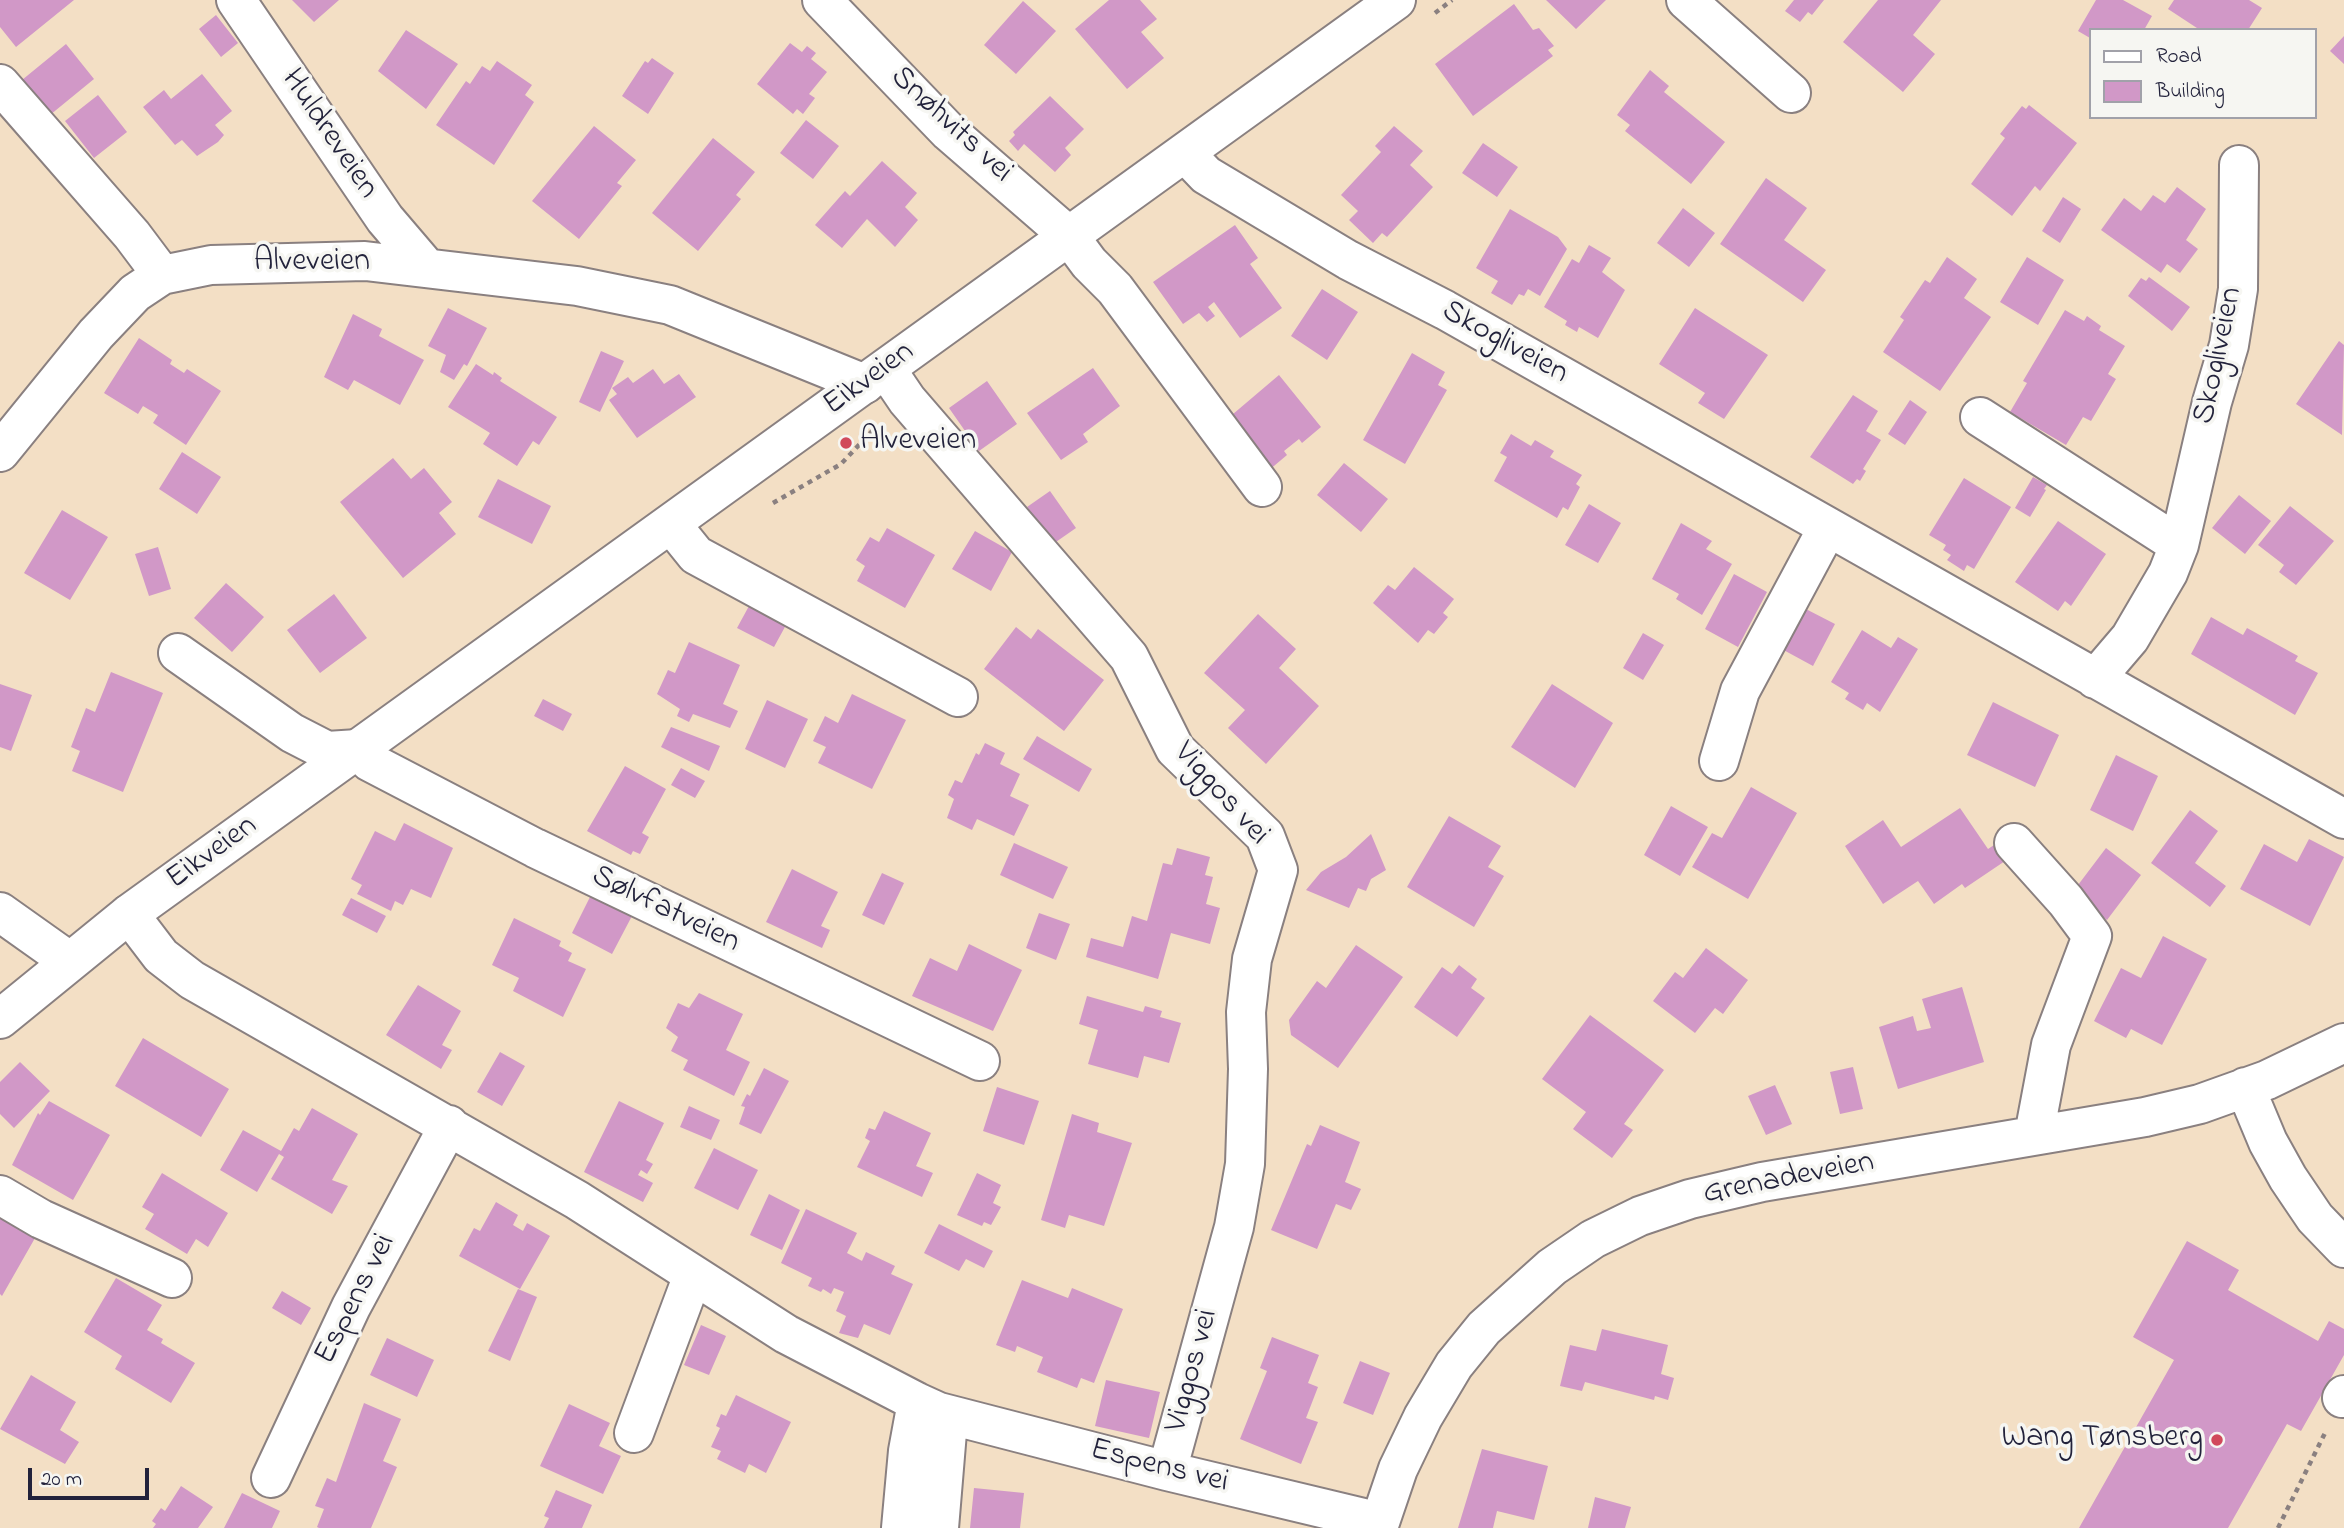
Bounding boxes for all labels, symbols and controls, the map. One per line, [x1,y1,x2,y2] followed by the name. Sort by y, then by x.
[2088,28,2316,119] legend
[2156,42,2202,72] text: Road
[881,60,1019,192] street label: Snøhvits vei
[271,63,385,207] street label: Huldreveien
[2156,77,2225,107] text: Building
[254,245,370,283] street label: Alveveien
[2187,284,2253,428] street label: Skogliveien
[1434,294,1574,394] street label: Skogliveien
[817,334,923,426] street label: Eikveien
[860,424,976,462] place label: Alveveien
[838,435,854,451] marker: Alveveien
[1164,736,1276,854] street label: Viggos vei
[160,808,266,900] street label: Eikveien
[585,859,745,963] street label: Sølvfatveien
[1700,1145,1878,1215] street label: Grenadeveien
[308,1229,406,1371] street label: Espens vei
[1159,1305,1229,1437] street label: Viggos vei
[2001,1421,2203,1459] place label: Wang Tønsberg
[1086,1432,1232,1504] street label: Espens vei
[2209,1432,2225,1448] marker: Wang Tønsberg
[32,1454,152,1498] scale bar
[41,1465,82,1495] text: 20 m

